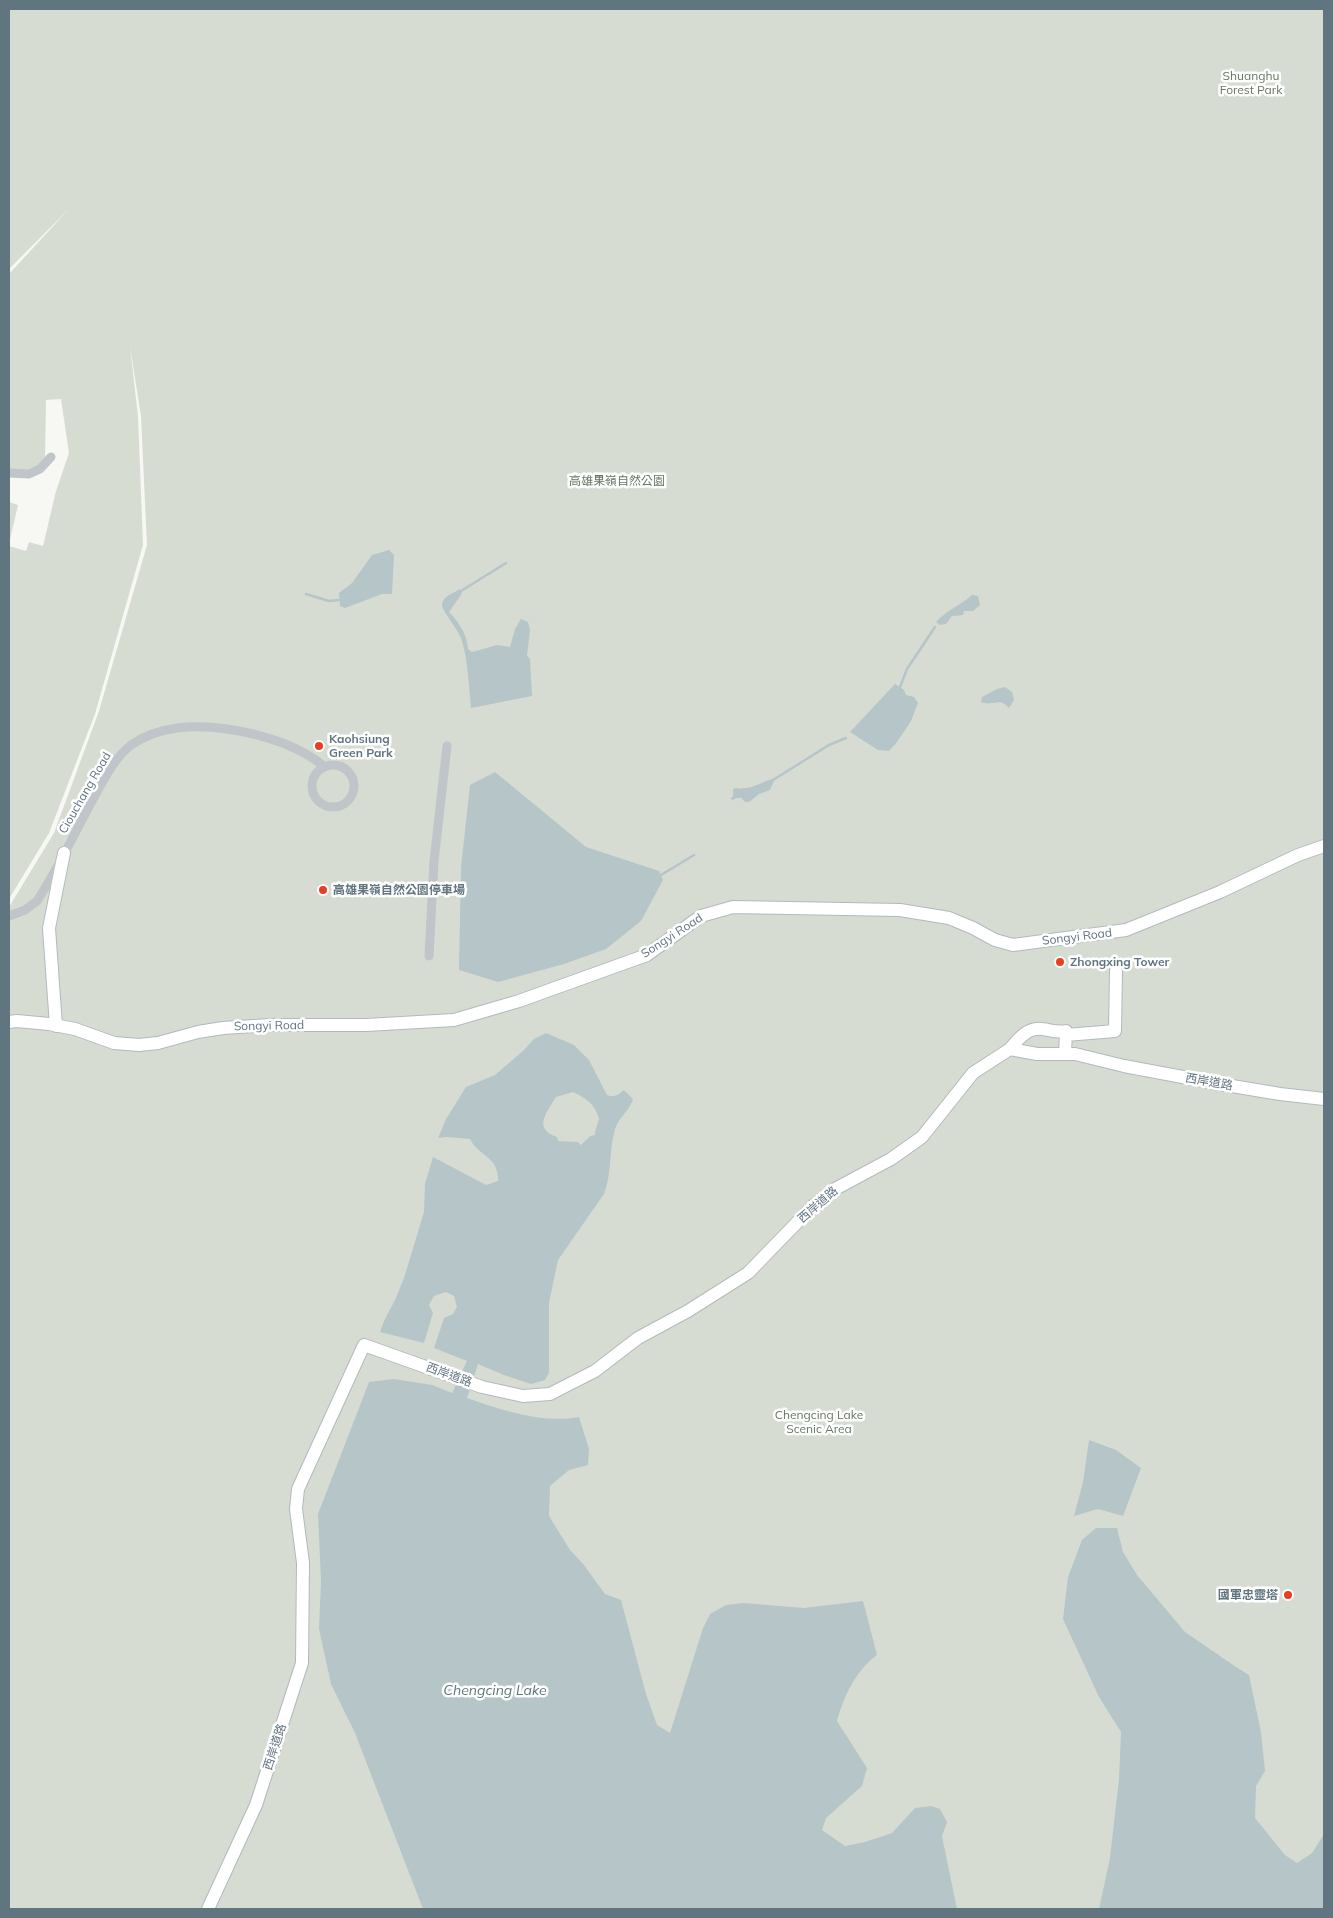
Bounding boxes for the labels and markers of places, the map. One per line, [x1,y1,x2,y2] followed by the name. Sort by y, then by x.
[329,732,393,760] place label: Kaohsiung Green Park
[313,740,325,752] marker: Kaohsiung Green Park
[333,883,465,897] place label: 高雄果嶺自然公園停車場
[317,884,329,896] marker: 高雄果嶺自然公園停車場
[1070,955,1169,969] place label: Zhongxing Tower
[1054,956,1066,968] marker: Zhongxing Tower
[1218,1588,1278,1602] place label: 國軍忠靈塔
[1282,1589,1294,1601] marker: 國軍忠靈塔

